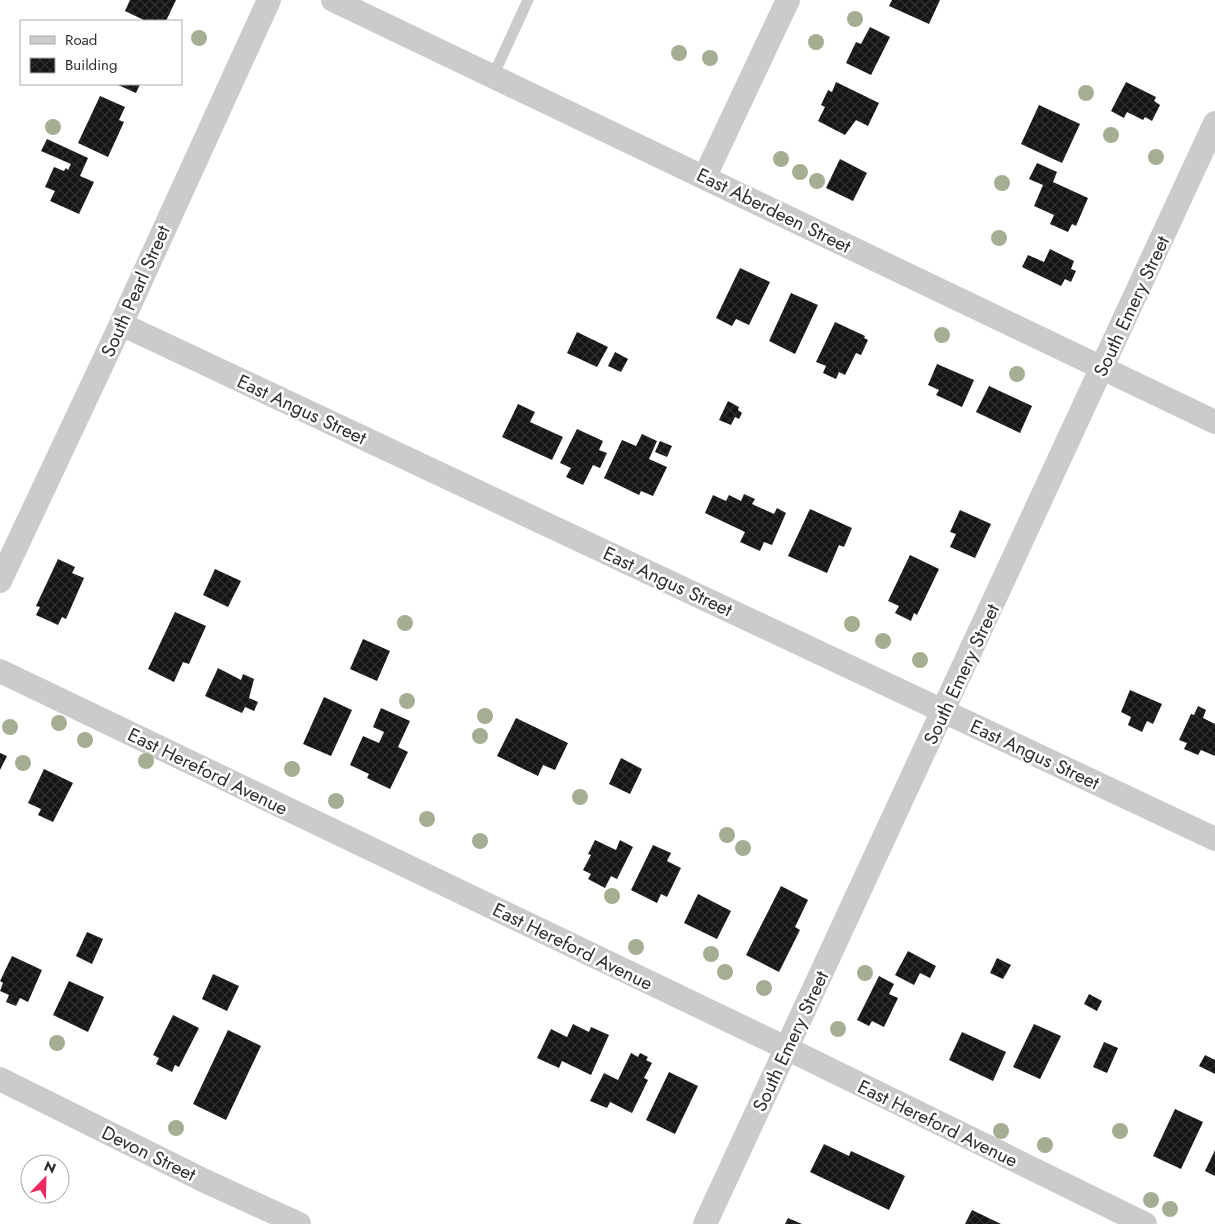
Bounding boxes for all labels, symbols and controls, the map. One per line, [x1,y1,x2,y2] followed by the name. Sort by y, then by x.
[20,20,182,85] legend
[65,29,97,51] text: Road
[65,54,117,76] text: Building
[692,161,856,260] street label: East Aberdeen Street
[94,221,177,361] street label: South Pearl Street
[1087,231,1176,381] street label: South Emery Street
[233,368,371,451] street label: East Angus Street
[599,540,737,623] street label: East Angus Street
[917,599,1006,749] street label: South Emery Street
[966,713,1104,796] street label: East Angus Street
[123,721,293,822] street label: East Hereford Avenue
[488,896,658,997] street label: East Hereford Avenue
[746,966,835,1116] street label: South Emery Street
[853,1073,1023,1174] street label: East Hereford Avenue
[97,1119,201,1188] street label: Devon Street
[20,1154,70,1204] north arrow
[41,1156,59,1178] text: N

